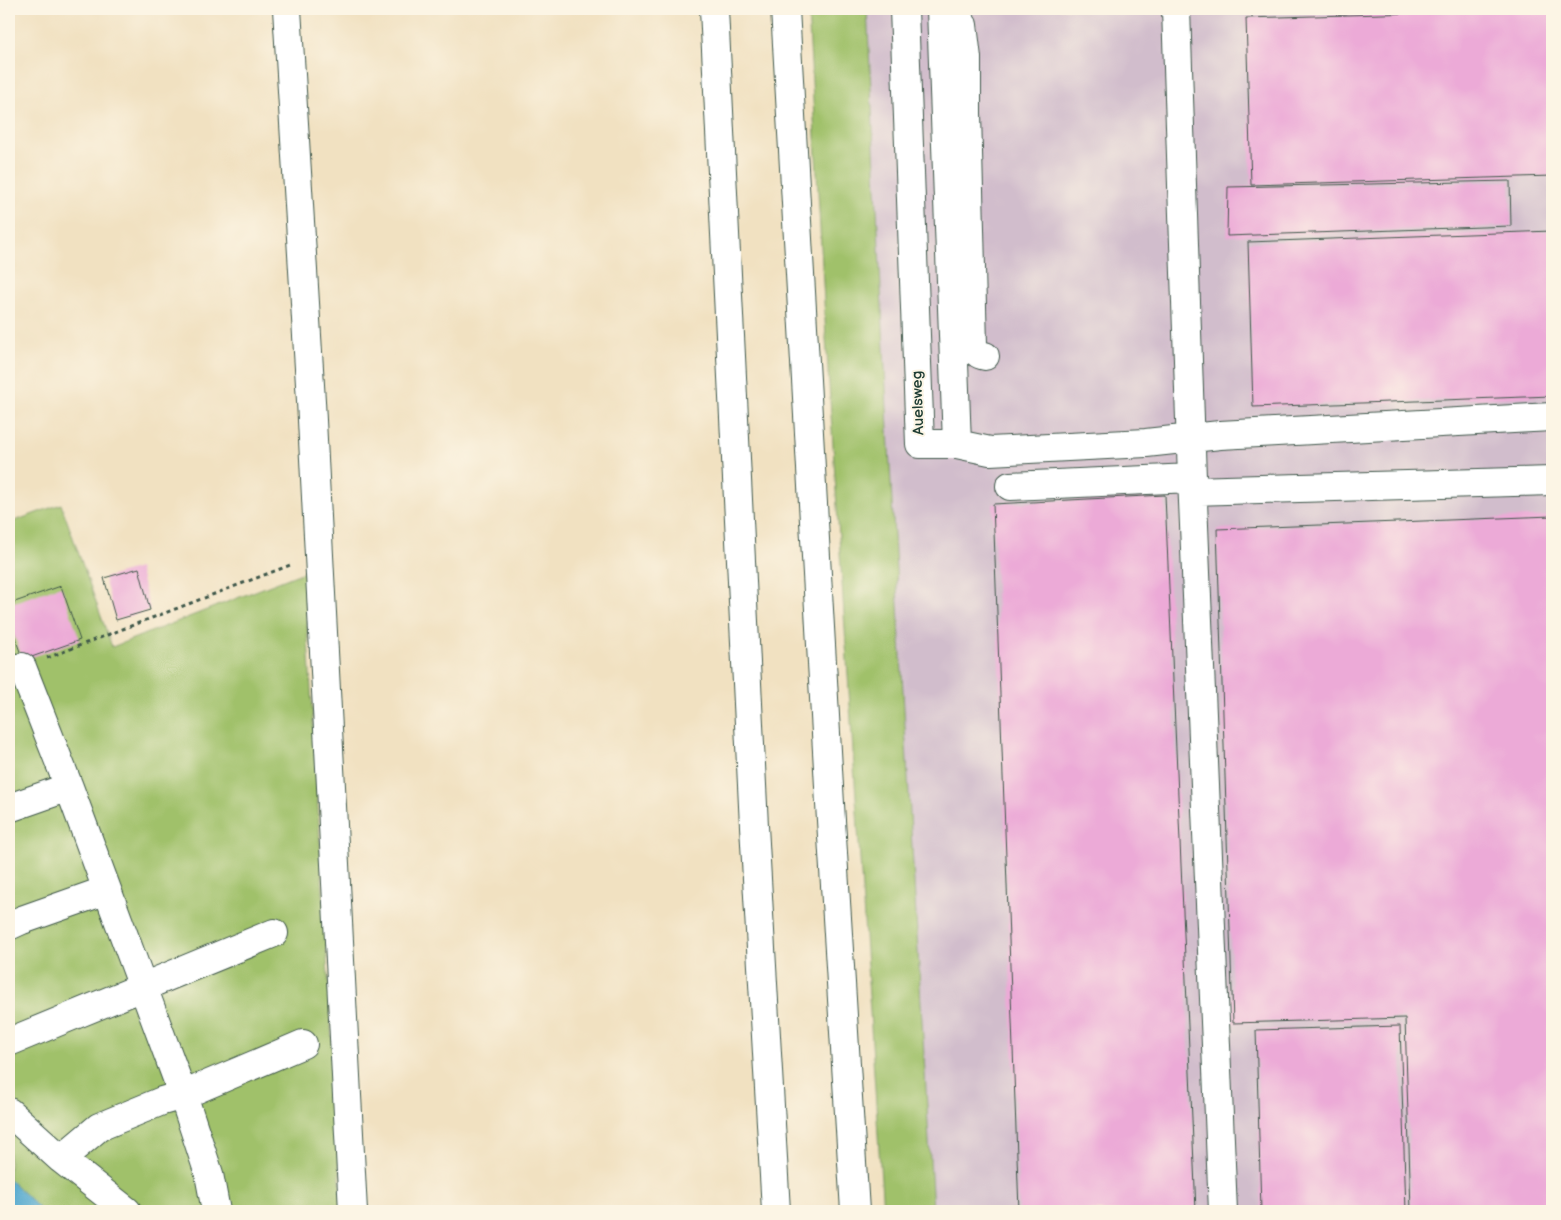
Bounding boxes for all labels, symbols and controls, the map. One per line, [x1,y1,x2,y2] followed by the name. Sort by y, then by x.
[907,370,929,436] street label: Auelsweg

